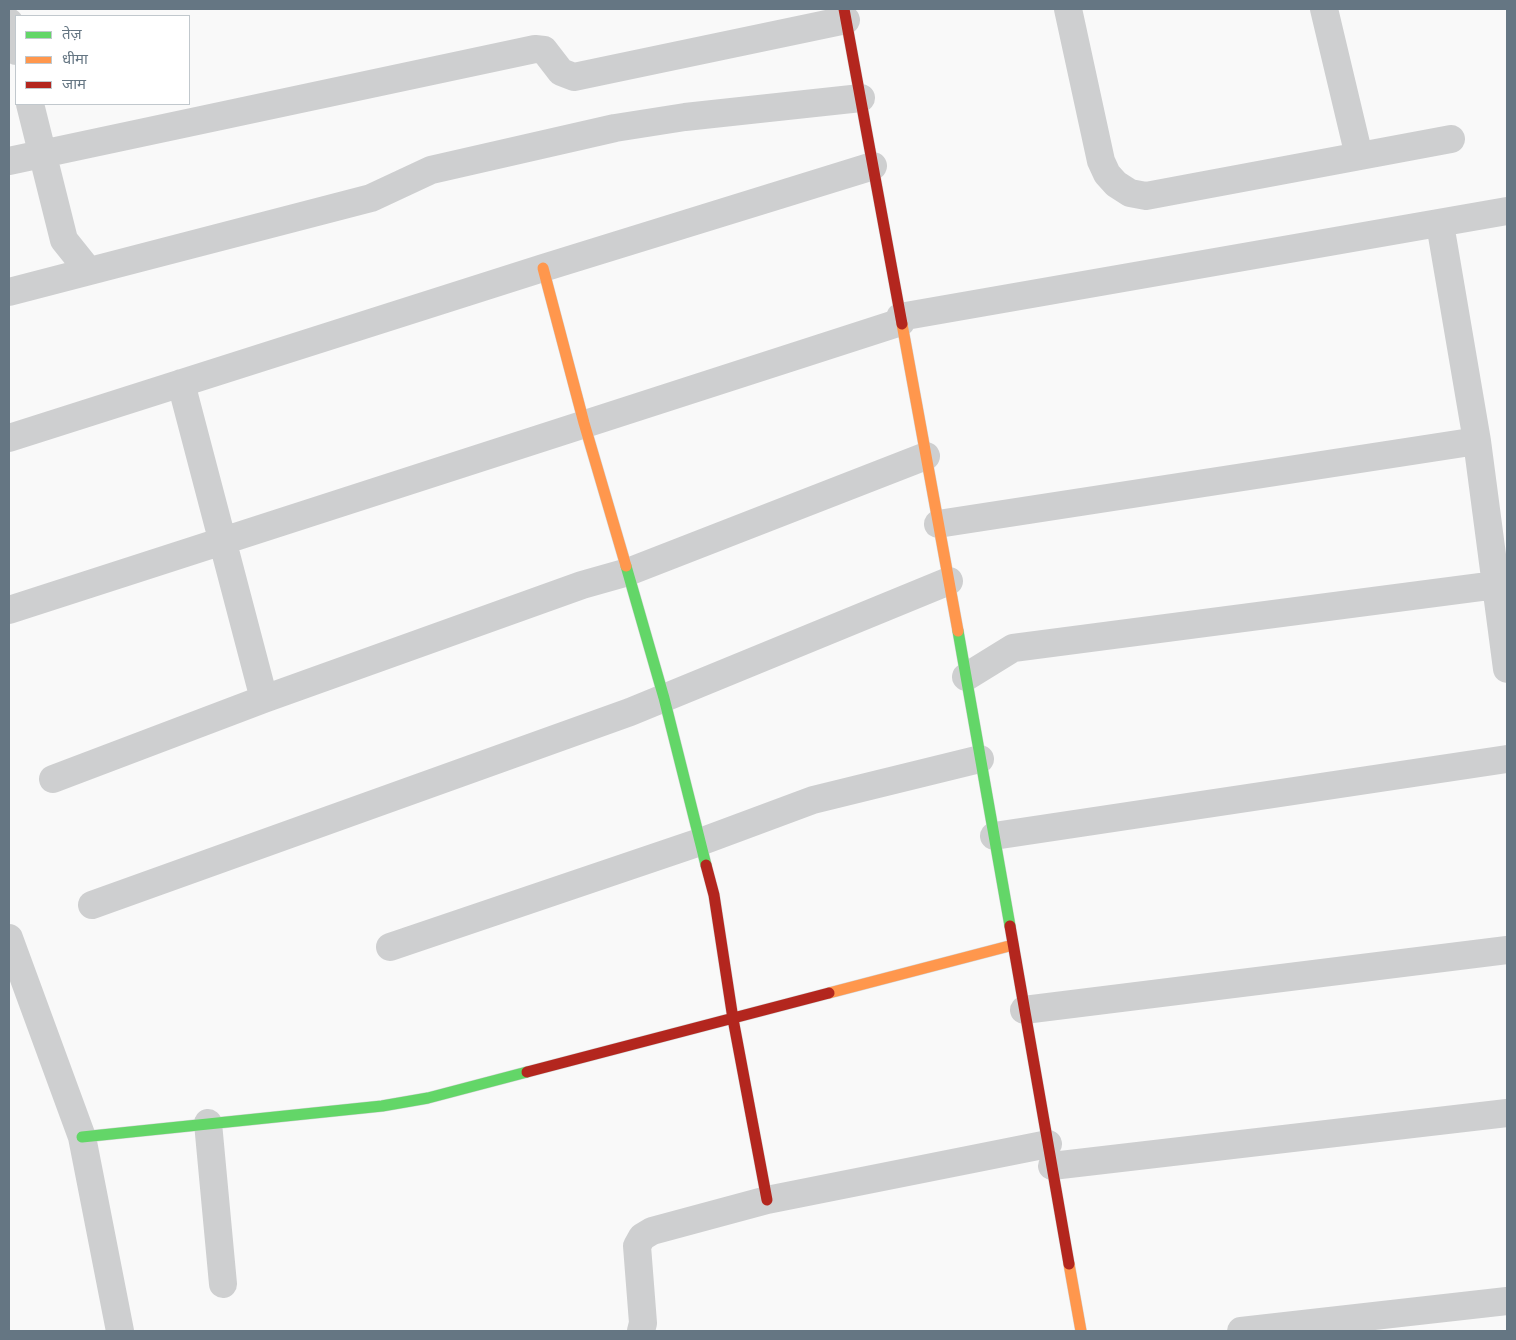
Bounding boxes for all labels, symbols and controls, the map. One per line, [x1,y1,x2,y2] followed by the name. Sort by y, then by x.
[15,15,190,105] legend
[62,25,82,43] text: तेज़
[62,50,88,68] text: धीमा
[62,75,86,93] text: जाम

